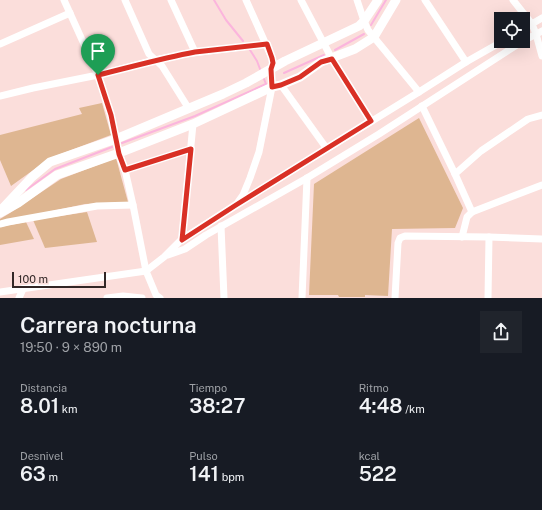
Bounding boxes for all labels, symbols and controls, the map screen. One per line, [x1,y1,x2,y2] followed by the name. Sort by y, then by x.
[494,12,530,48] map controls
[494,12,530,48] button: locate
[81,34,115,75] pin
[87,40,109,62] icon: arrive
[12,270,106,289] scale bar
[18,273,48,285] text: 100 m
[480,311,522,353] button: share
[20,312,197,338] text: Carrera nocturna
[20,340,122,355] text: 19:50 · 9 × 890 m
[20,382,67,394] text: Distancia
[189,382,227,394] text: Tiempo
[359,382,389,394] text: Ritmo
[20,394,59,418] text: 8.01
[189,394,245,418] text: 38:27
[359,394,403,418] text: 4:48
[59,403,78,415] text: km
[403,403,425,415] text: /km
[20,450,63,462] text: Desnivel
[189,450,218,462] text: Pulso
[359,450,380,462] text: kcal
[20,462,46,486] text: 63
[189,462,219,486] text: 141
[359,462,397,486] text: 522
[46,471,58,483] text: m
[219,471,244,483] text: bpm

